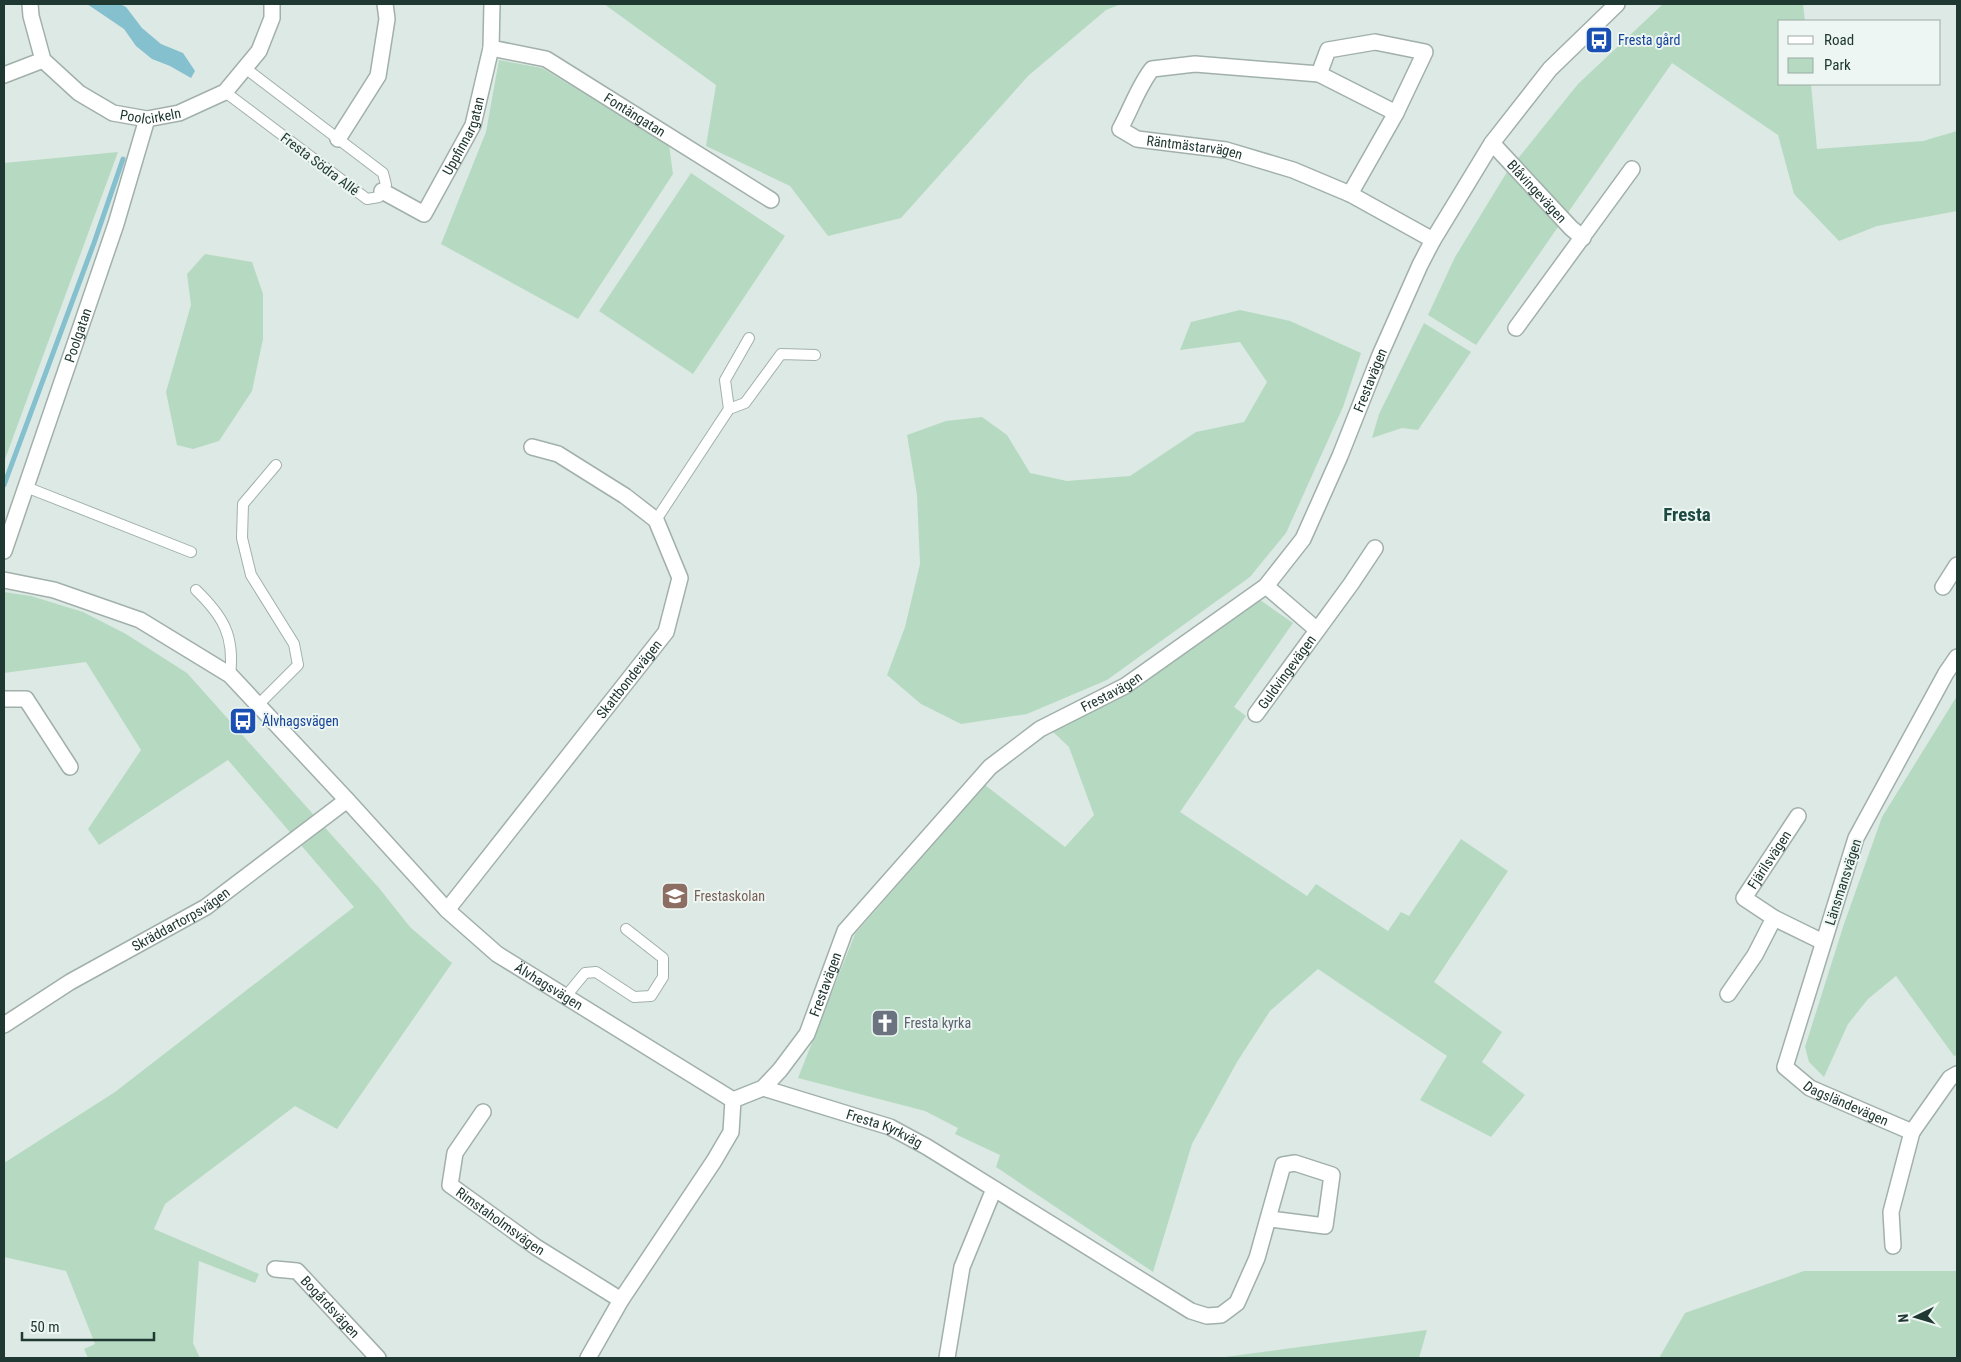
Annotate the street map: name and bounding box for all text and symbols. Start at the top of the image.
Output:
legend [1778,20,1941,85]
bus stop icon: Fresta gård [1584,25,1614,55]
text: Road [1824,31,1854,49]
place label: Fresta gård [1618,32,1680,48]
text: Park [1824,56,1851,74]
street label: Fontängatan [601,90,669,140]
street label: Uppfinnargatan [439,95,487,178]
street label: Poolcirkeln [119,105,182,127]
street label: Fresta Södra Allé [278,129,363,199]
street label: Räntmästarvägen [1146,132,1245,163]
street label: Blåvingevägen [1504,157,1570,226]
street label: Poolgatan [61,306,95,364]
street label: Frestavägen [1350,346,1390,414]
district label: Fresta [1663,503,1711,526]
street label: Guldvingevägen [1254,632,1319,712]
street label: Skattbondevägen [593,637,665,722]
street label: Frestavägen [1078,669,1145,715]
bus stop icon: Älvhagsvägen [228,706,258,736]
place label: Älvhagsvägen [262,713,339,729]
street label: Fjärilsvägen [1744,827,1794,892]
street label: Länsmansvägen [1822,837,1864,927]
school or university icon: Frestaskolan [660,881,690,911]
street label: Skräddartorpsvägen [129,884,233,954]
place label: Frestaskolan [694,888,765,904]
street label: Frestavägen [806,950,844,1019]
street label: Älvhagsvägen [512,959,586,1013]
church icon: Fresta kyrka [870,1008,900,1038]
place label: Fresta kyrka [904,1015,971,1031]
street label: Dagsländevägen [1800,1078,1891,1129]
street label: Fresta Kyrkväg [844,1106,925,1151]
street label: Rimstaholmsvägen [453,1184,548,1258]
street label: Bogårdsvägen [298,1273,363,1341]
north arrow [1891,1292,1941,1342]
scale bar [22,1310,155,1342]
text: N [1895,1313,1911,1323]
text: 50 m [30,1318,60,1336]

